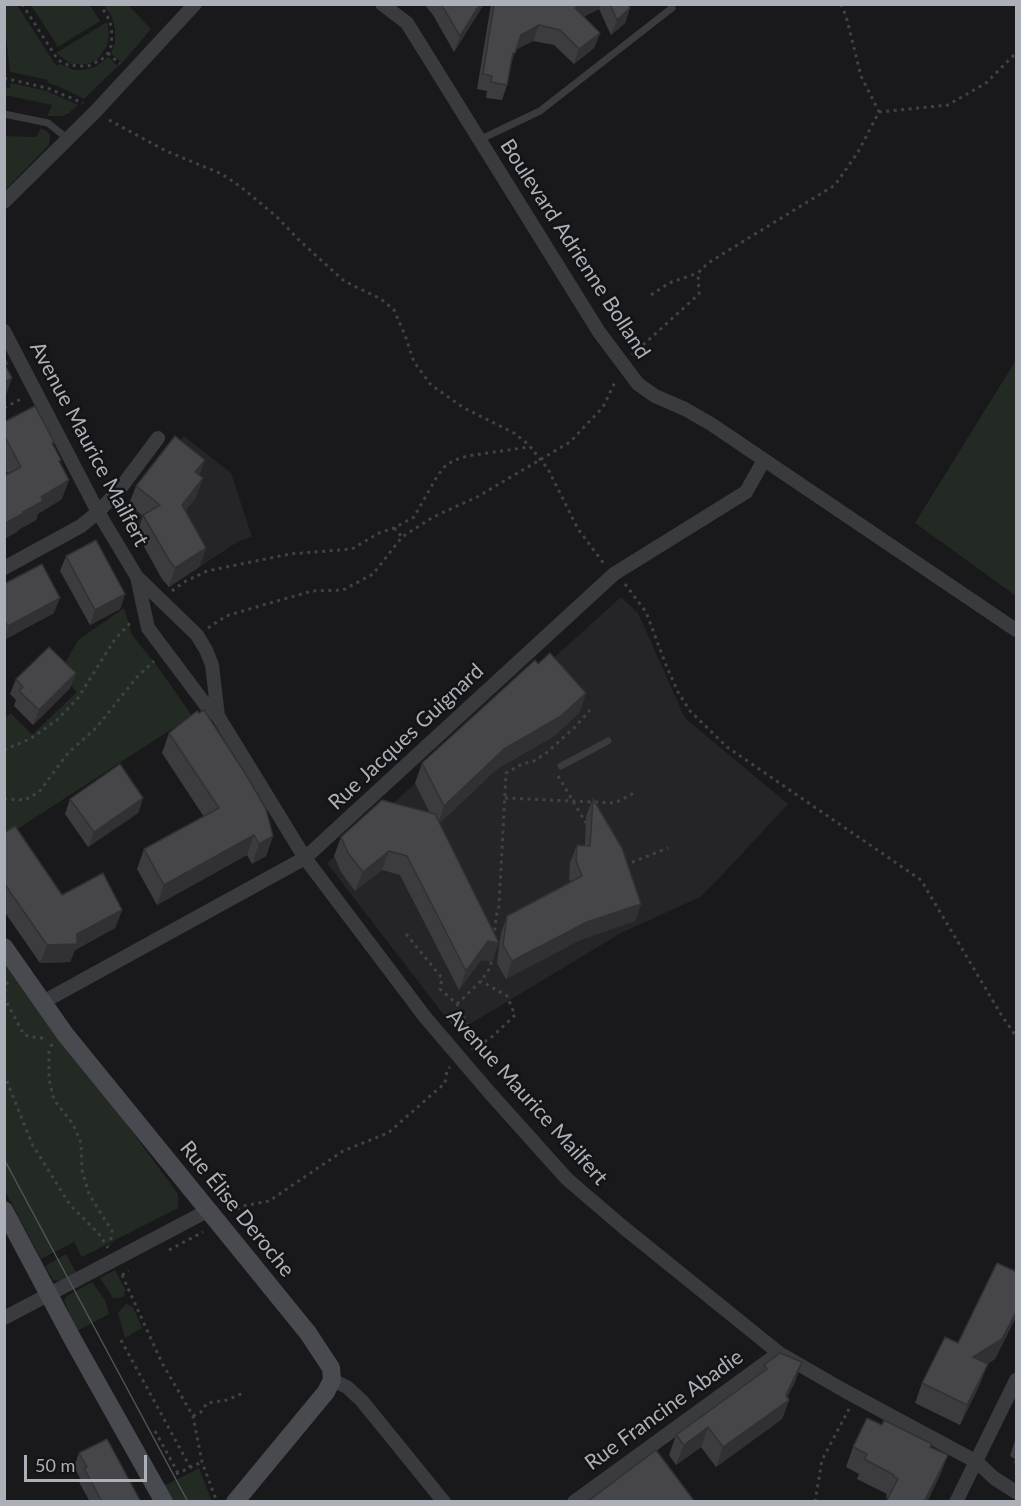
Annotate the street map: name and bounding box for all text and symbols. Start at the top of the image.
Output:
street label: Boulevard Adrienne Bolland [494,134,656,364]
street label: Avenue Maurice Mailfert [24,337,154,551]
street label: Rue Jacques Guignard [323,659,489,815]
street label: Avenue Maurice Mailfert [441,1004,613,1190]
street label: Rue Élise Deroche [175,1136,299,1282]
street label: Rue Francine Abadie [580,1344,748,1476]
scale bar [27,1443,150,1481]
text: 50 m [35,1454,75,1476]

